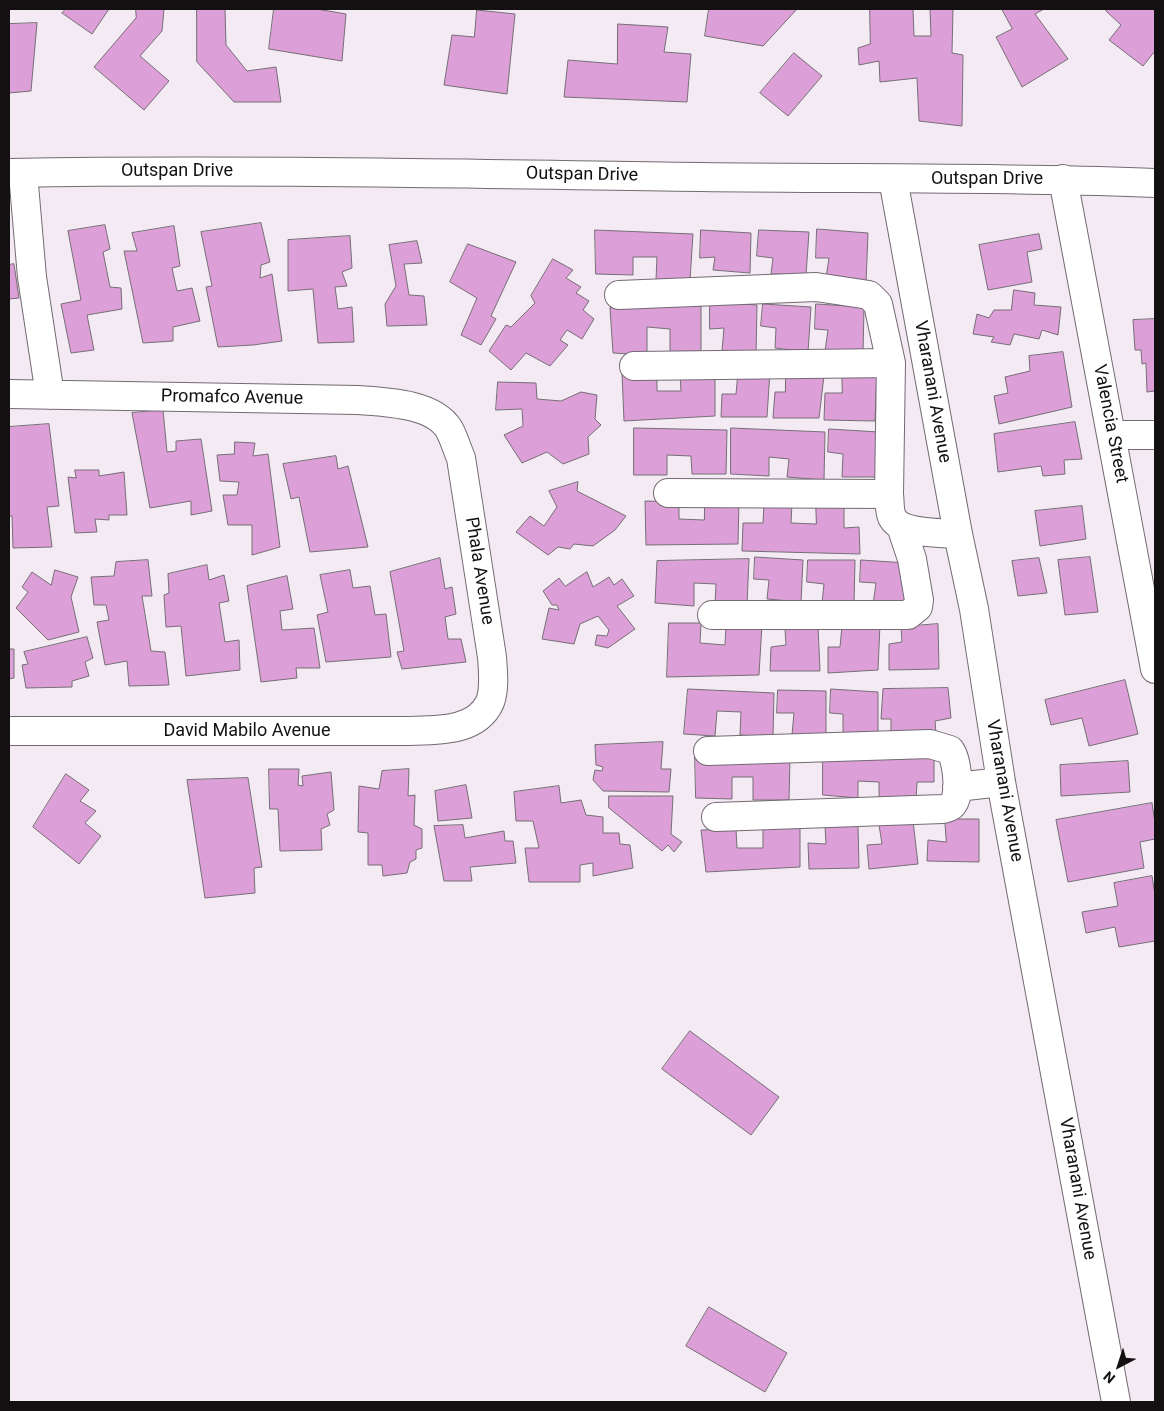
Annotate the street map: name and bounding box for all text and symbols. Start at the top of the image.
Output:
street label: Outspan Drive [121,160,233,182]
street label: Outspan Drive [526,163,638,187]
street label: Outspan Drive [931,168,1043,190]
street label: Vharanani Avenue [909,319,955,465]
street label: Valencia Street [1088,363,1132,485]
street label: Promafco Avenue [161,386,303,410]
street label: Phala Avenue [460,516,498,626]
street label: Vharanani Avenue [981,718,1027,864]
street label: David Mabilo Avenue [163,720,331,742]
street label: Vharanani Avenue [1054,1116,1100,1262]
north arrow [1094,1341,1144,1391]
text: N [1100,1368,1118,1387]

